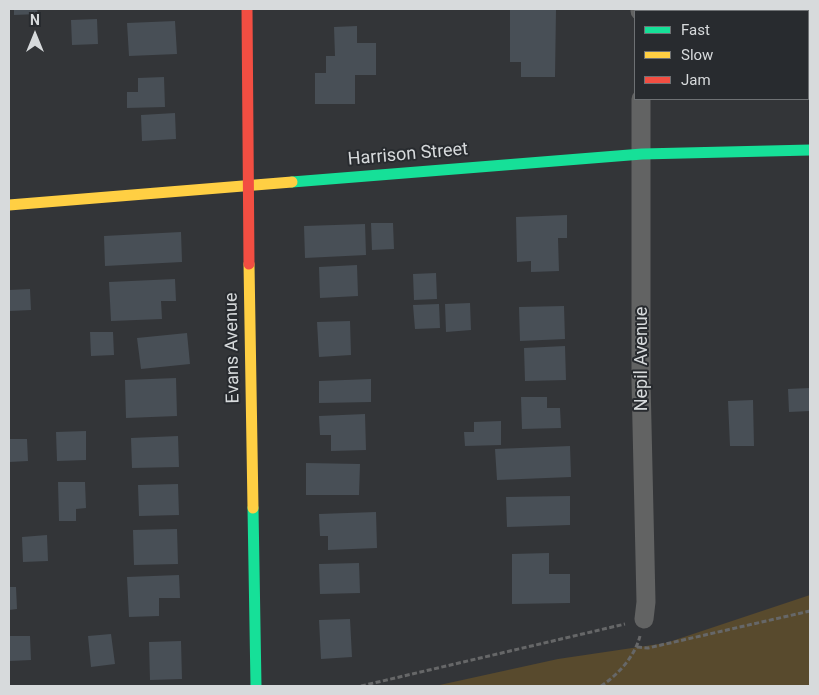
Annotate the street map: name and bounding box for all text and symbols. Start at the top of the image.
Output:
north arrow [10,10,60,60]
legend [634,10,809,100]
text: N [30,12,40,28]
text: Fast [681,21,710,39]
text: Slow [681,46,713,64]
text: Jam [681,71,711,89]
street label: Harrison Street [347,139,469,171]
street label: Evans Avenue [221,292,245,404]
street label: Nepil Avenue [631,307,653,411]

